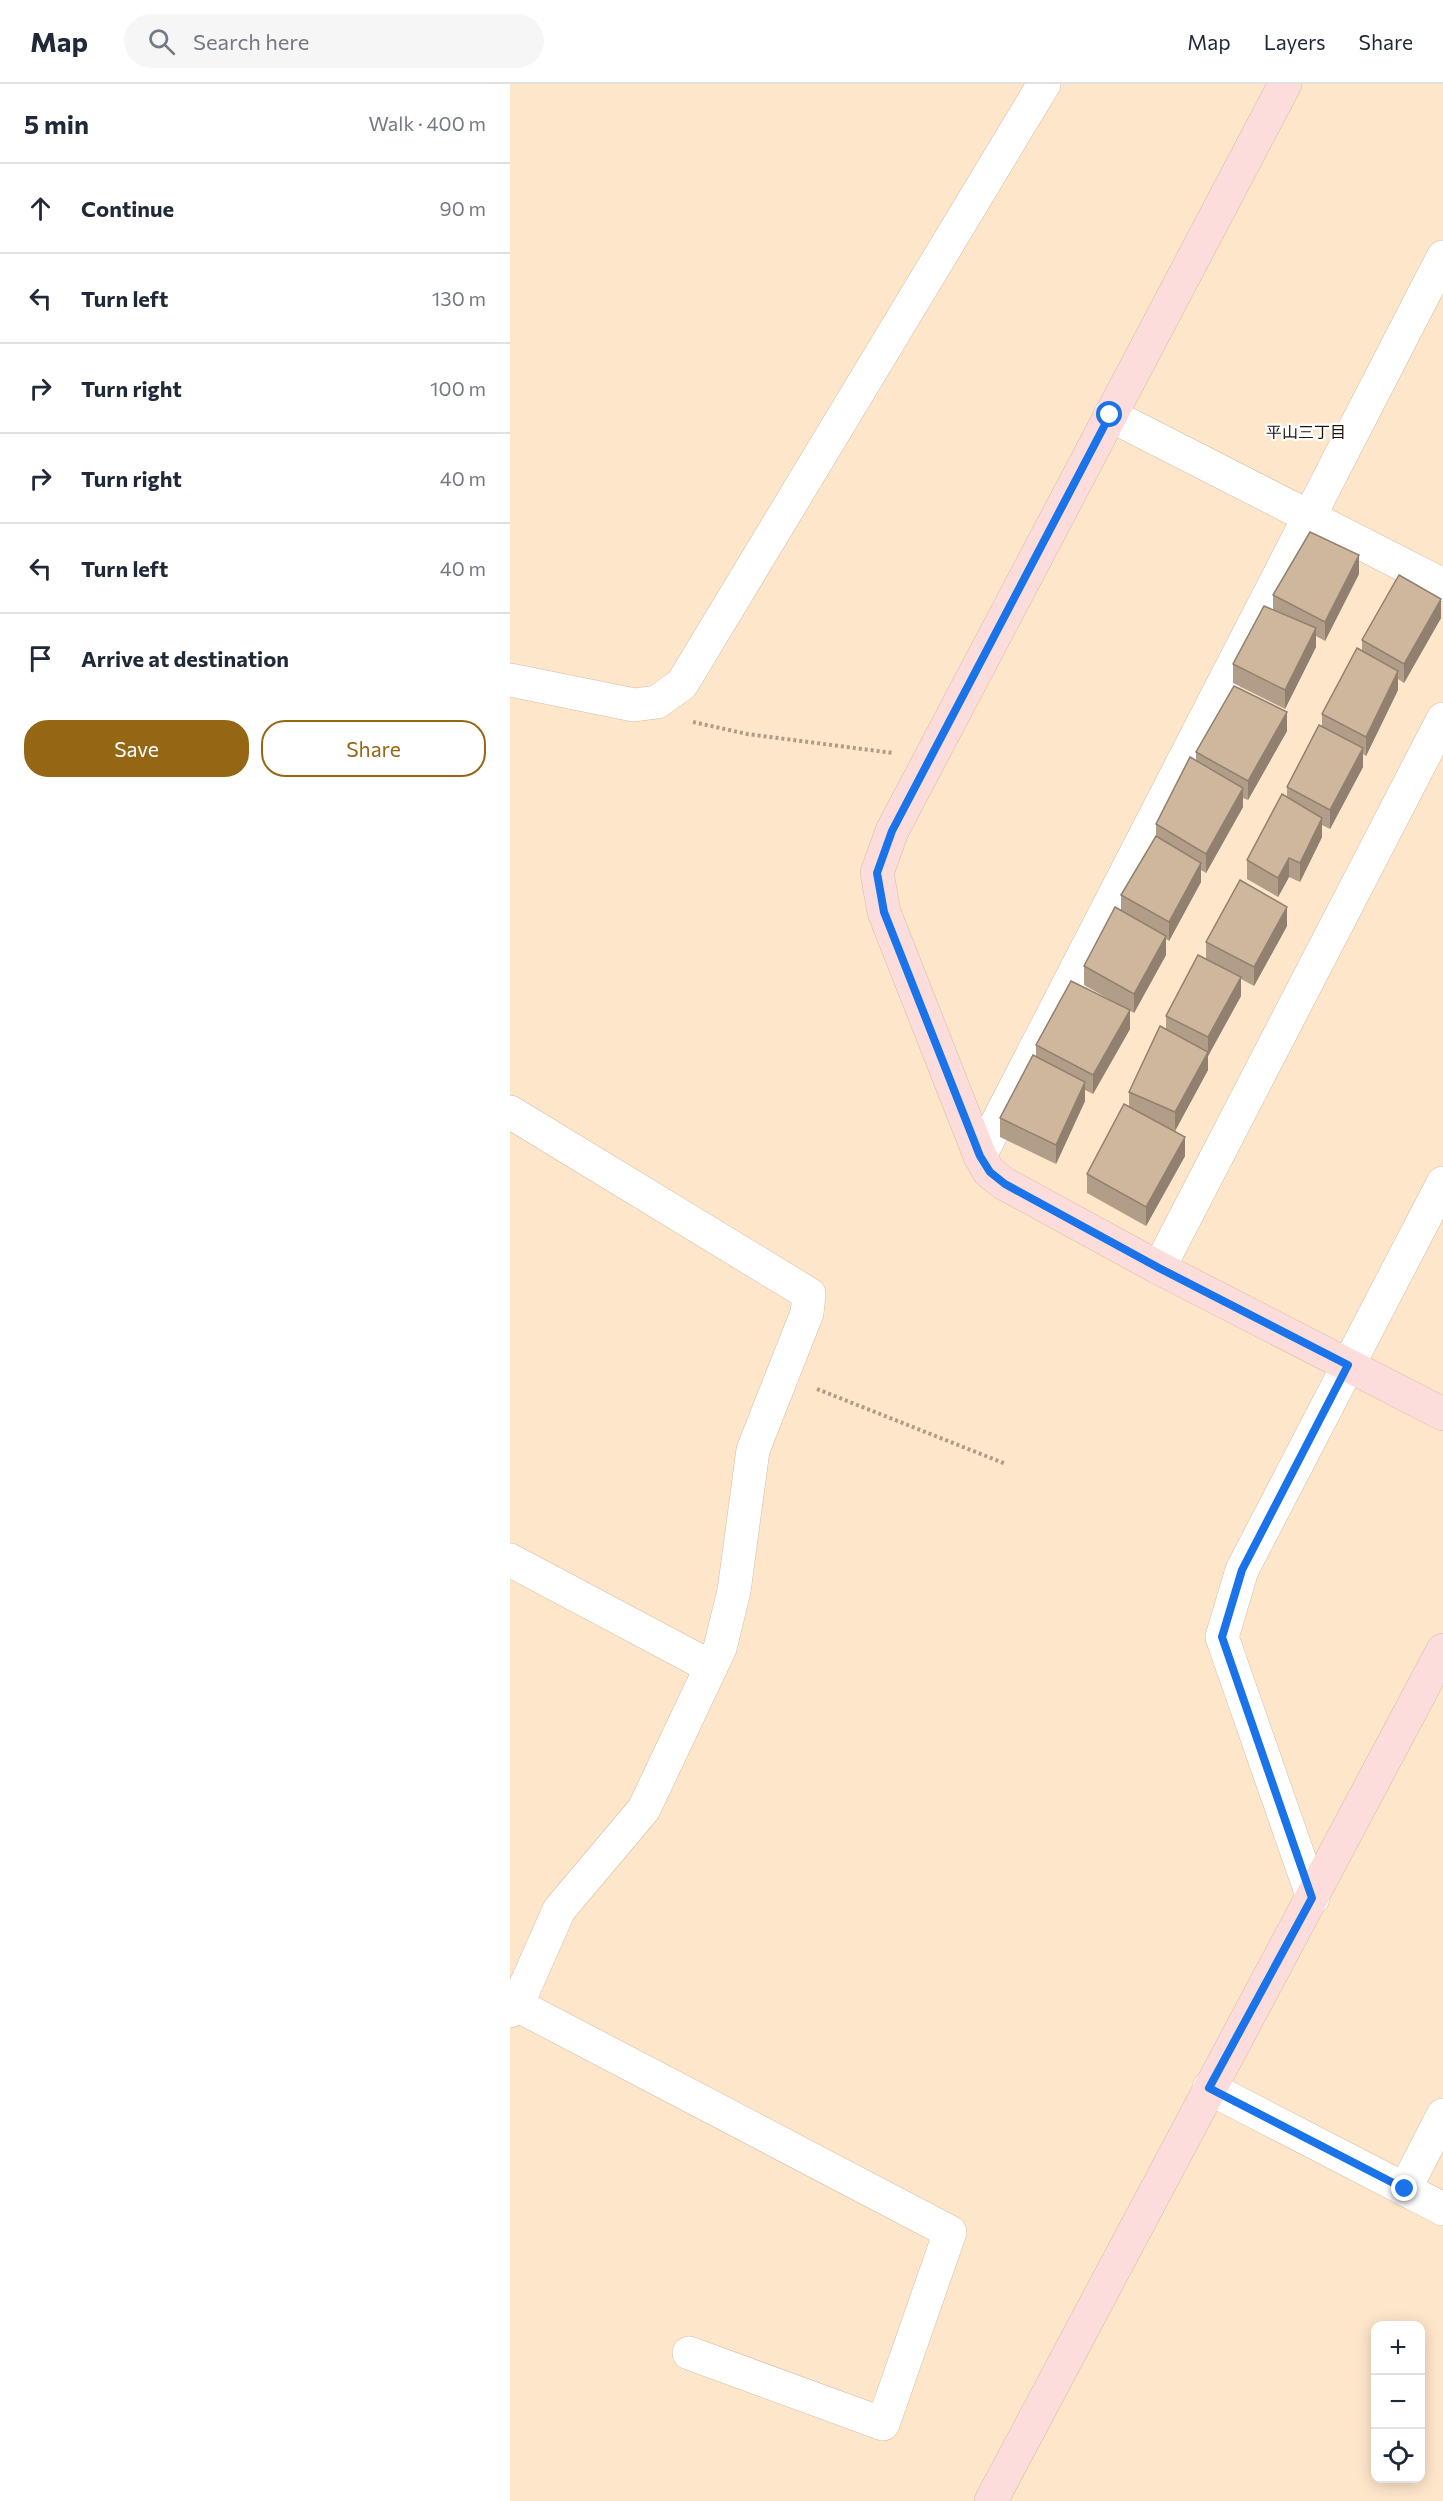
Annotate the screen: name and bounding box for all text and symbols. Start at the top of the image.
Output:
search box [124,14,544,68]
text: Map [30,24,88,58]
icon: search [145,25,178,58]
text: Search here [193,28,309,55]
text: Map [1187,29,1231,54]
text: Layers [1264,29,1326,54]
text: Share [1359,29,1413,54]
text: 5 min [24,108,89,139]
text: Walk · 400 m [369,111,486,135]
icon: ahead [24,192,57,225]
text: Continue [81,195,174,222]
text: 90 m [440,196,486,220]
icon: left [24,282,57,315]
text: Turn left [81,285,168,312]
text: 130 m [432,286,486,310]
icon: right [24,372,57,405]
text: Turn right [81,375,182,402]
text: 100 m [430,376,486,400]
route start [1096,401,1122,427]
district label: 平山三丁目 [1266,422,1346,441]
icon: right [24,462,57,495]
text: Turn right [81,465,182,492]
text: 40 m [440,466,486,490]
icon: left [24,552,57,585]
text: Turn left [81,555,168,582]
text: 40 m [440,556,486,580]
icon: arrive [24,642,57,675]
text: Arrive at destination [81,645,289,672]
button: Save [24,720,249,777]
button: Share [261,720,486,777]
route end [1391,2175,1417,2201]
map controls [1371,2321,1425,2483]
button: + [1371,2321,1425,2375]
button: − [1371,2375,1425,2429]
button: locate [1371,2429,1425,2483]

